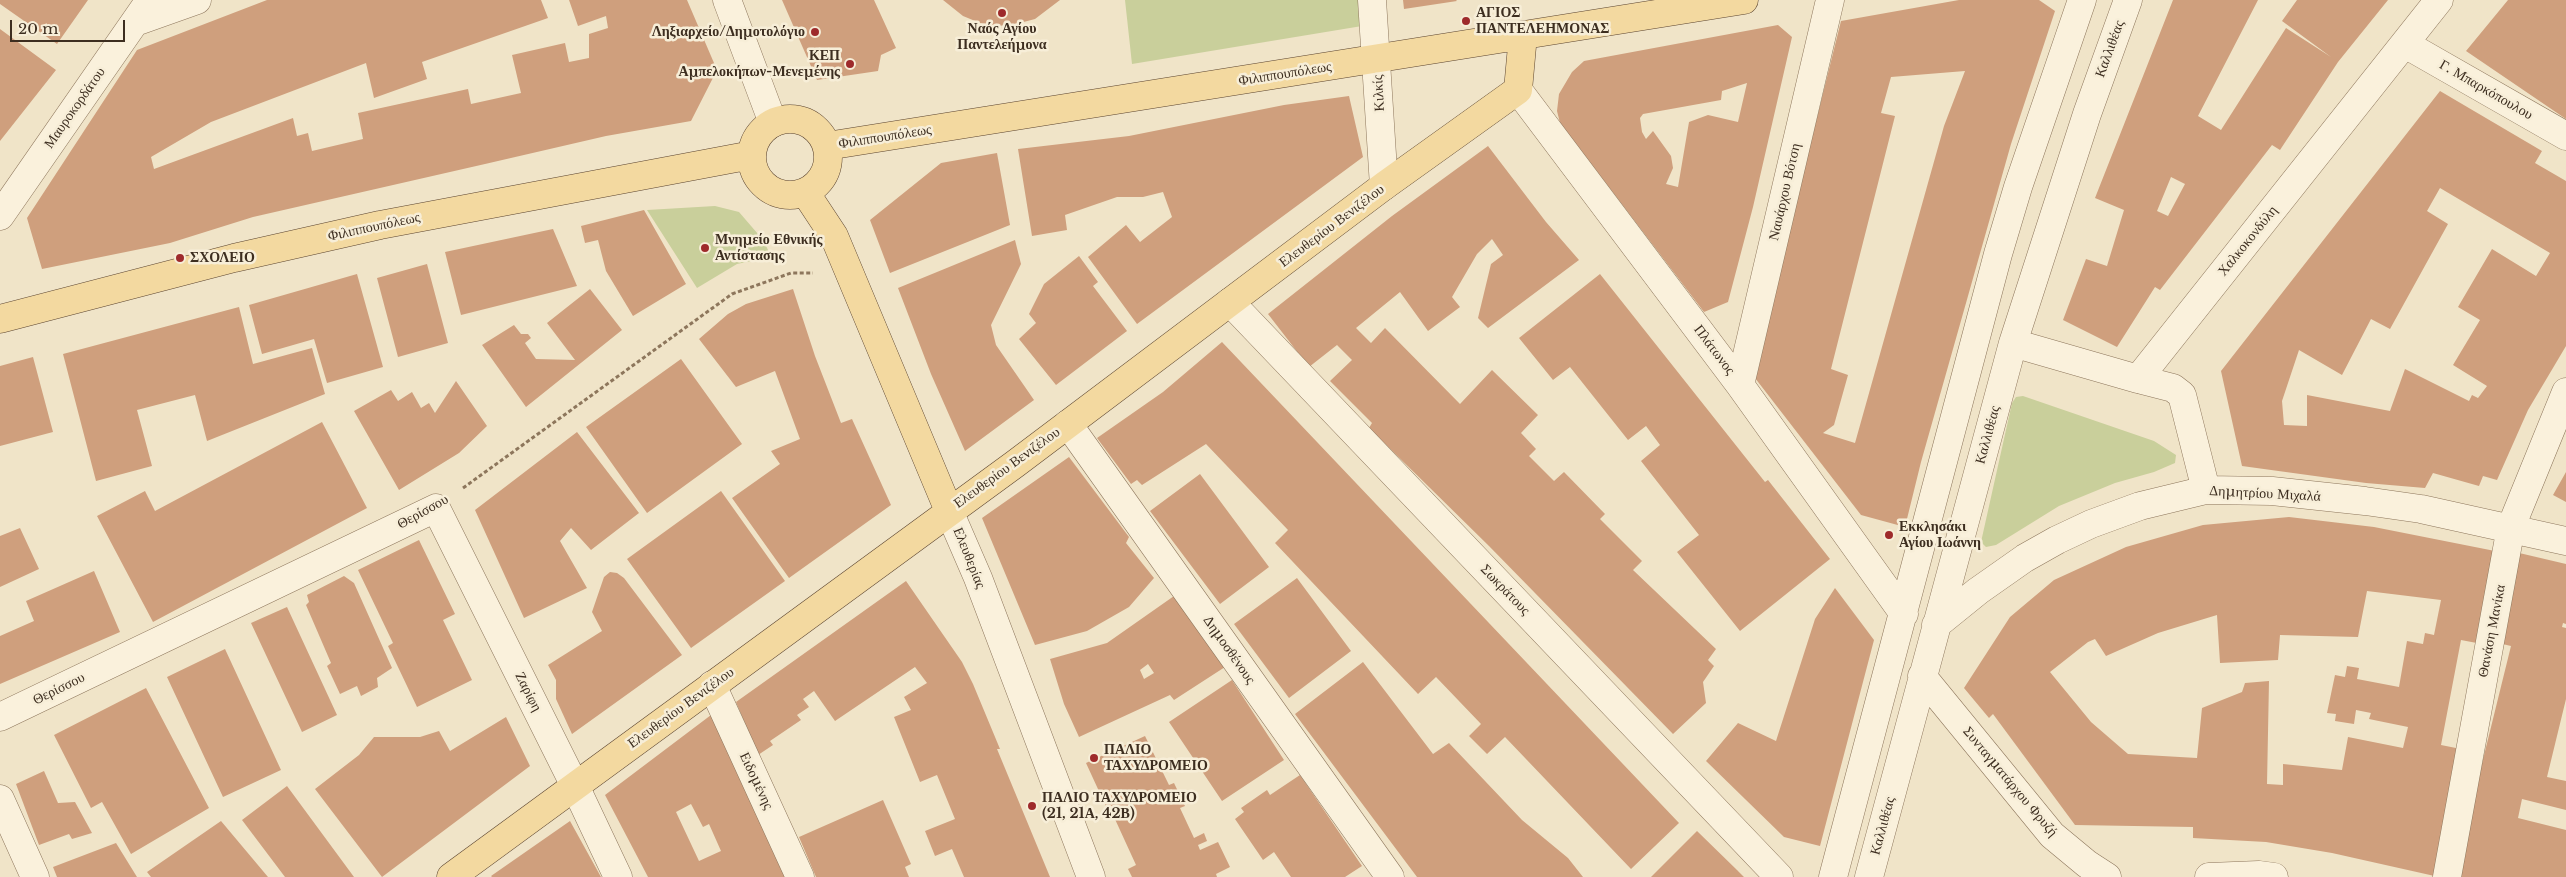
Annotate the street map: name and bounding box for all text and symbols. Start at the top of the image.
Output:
place label: ΑΓΙΟΣ ΠΑΝΤΕΛΕΗΜΟΝΑΣ [1476,5,1610,38]
marker: Ναός Αγίου Παντελεήμονα [996,7,1008,19]
scale bar [12,10,128,42]
marker: ΑΓΙΟΣ ΠΑΝΤΕΛΕΗΜΟΝΑΣ [1460,15,1472,27]
street label: Καλλιθέας [2092,18,2128,80]
text: 20 m [18,19,58,38]
place label: Ναός Αγίου Παντελεήμονα [957,21,1047,54]
place label: Ληξιαρχείο/Δημοτολόγιο [652,24,805,40]
marker: Ληξιαρχείο/Δημοτολόγιο [809,26,821,38]
place label: ΚΕΠ Αμπελοκήπων-Μενεμένης [678,48,840,80]
street label: Γ. Μπαρκόπουλου [2436,56,2536,124]
marker: ΚΕΠ Αμπελοκήπων-Μενεμένης [844,58,856,70]
street label: Φιλιππουπόλεως [1237,58,1333,90]
street label: Μαυροκορδάτου [41,64,109,152]
street label: Κιλκίς [1370,74,1388,112]
street label: Φιλιππουπόλεως [837,121,933,153]
street label: Ναυάρχου Βότση [1766,142,1804,242]
street label: Ελευθερίου Βενιζέλου [1276,181,1388,271]
street label: Χαλκοκονδύλη [2215,203,2281,279]
street label: Φιλιππουπόλεως [326,209,422,245]
place label: Μνημείο Εθνικής Αντίστασης [715,232,822,264]
marker: Μνημείο Εθνικής Αντίστασης [699,242,711,254]
place label: ΣΧΟΛΕΙΟ [190,250,255,266]
marker: ΣΧΟΛΕΙΟ [174,252,186,264]
street label: Πλάτωνος [1690,322,1738,378]
street label: Καλλιθέας [1972,404,2004,466]
street label: Ελευθερίου Βενιζέλου [951,424,1063,512]
street label: Δημητρίου Μιχαλά [2209,483,2321,505]
street label: Θερίσσου [395,491,451,533]
place label: Εκκλησάκι Αγίου Ιωάννη [1899,519,1981,552]
street label: Ελευθερίας [949,525,989,591]
marker: Εκκλησάκι Αγίου Ιωάννη [1883,529,1895,541]
street label: Σωκράτους [1477,561,1533,619]
street label: Θανάση Μανίκα [2475,583,2509,679]
street label: Δημοσθένους [1199,613,1259,687]
street label: Ελευθερίου Βενιζέλου [625,664,737,752]
street label: Θερίσσου [30,669,88,709]
street label: Ζαρίφη [511,669,545,715]
street label: Συνταγματάρχου Φρυζή [1959,724,2061,840]
place label: ΠΑΛΙΟ ΤΑΧΥΔΡΟΜΕΙΟ [1104,742,1208,774]
street label: Ειδομένης [735,750,777,812]
marker: ΠΑΛΙΟ ΤΑΧΥΔΡΟΜΕΙΟ [1088,752,1100,764]
place label: ΠΑΛΙΟ ΤΑΧΥΔΡΟΜΕΙΟ (21, 21Α, 42Β) [1042,790,1197,822]
street label: Καλλιθέας [1867,795,1899,857]
marker: ΠΑΛΙΟ ΤΑΧΥΔΡΟΜΕΙΟ (21, 21Α, 42Β) [1026,800,1038,812]

